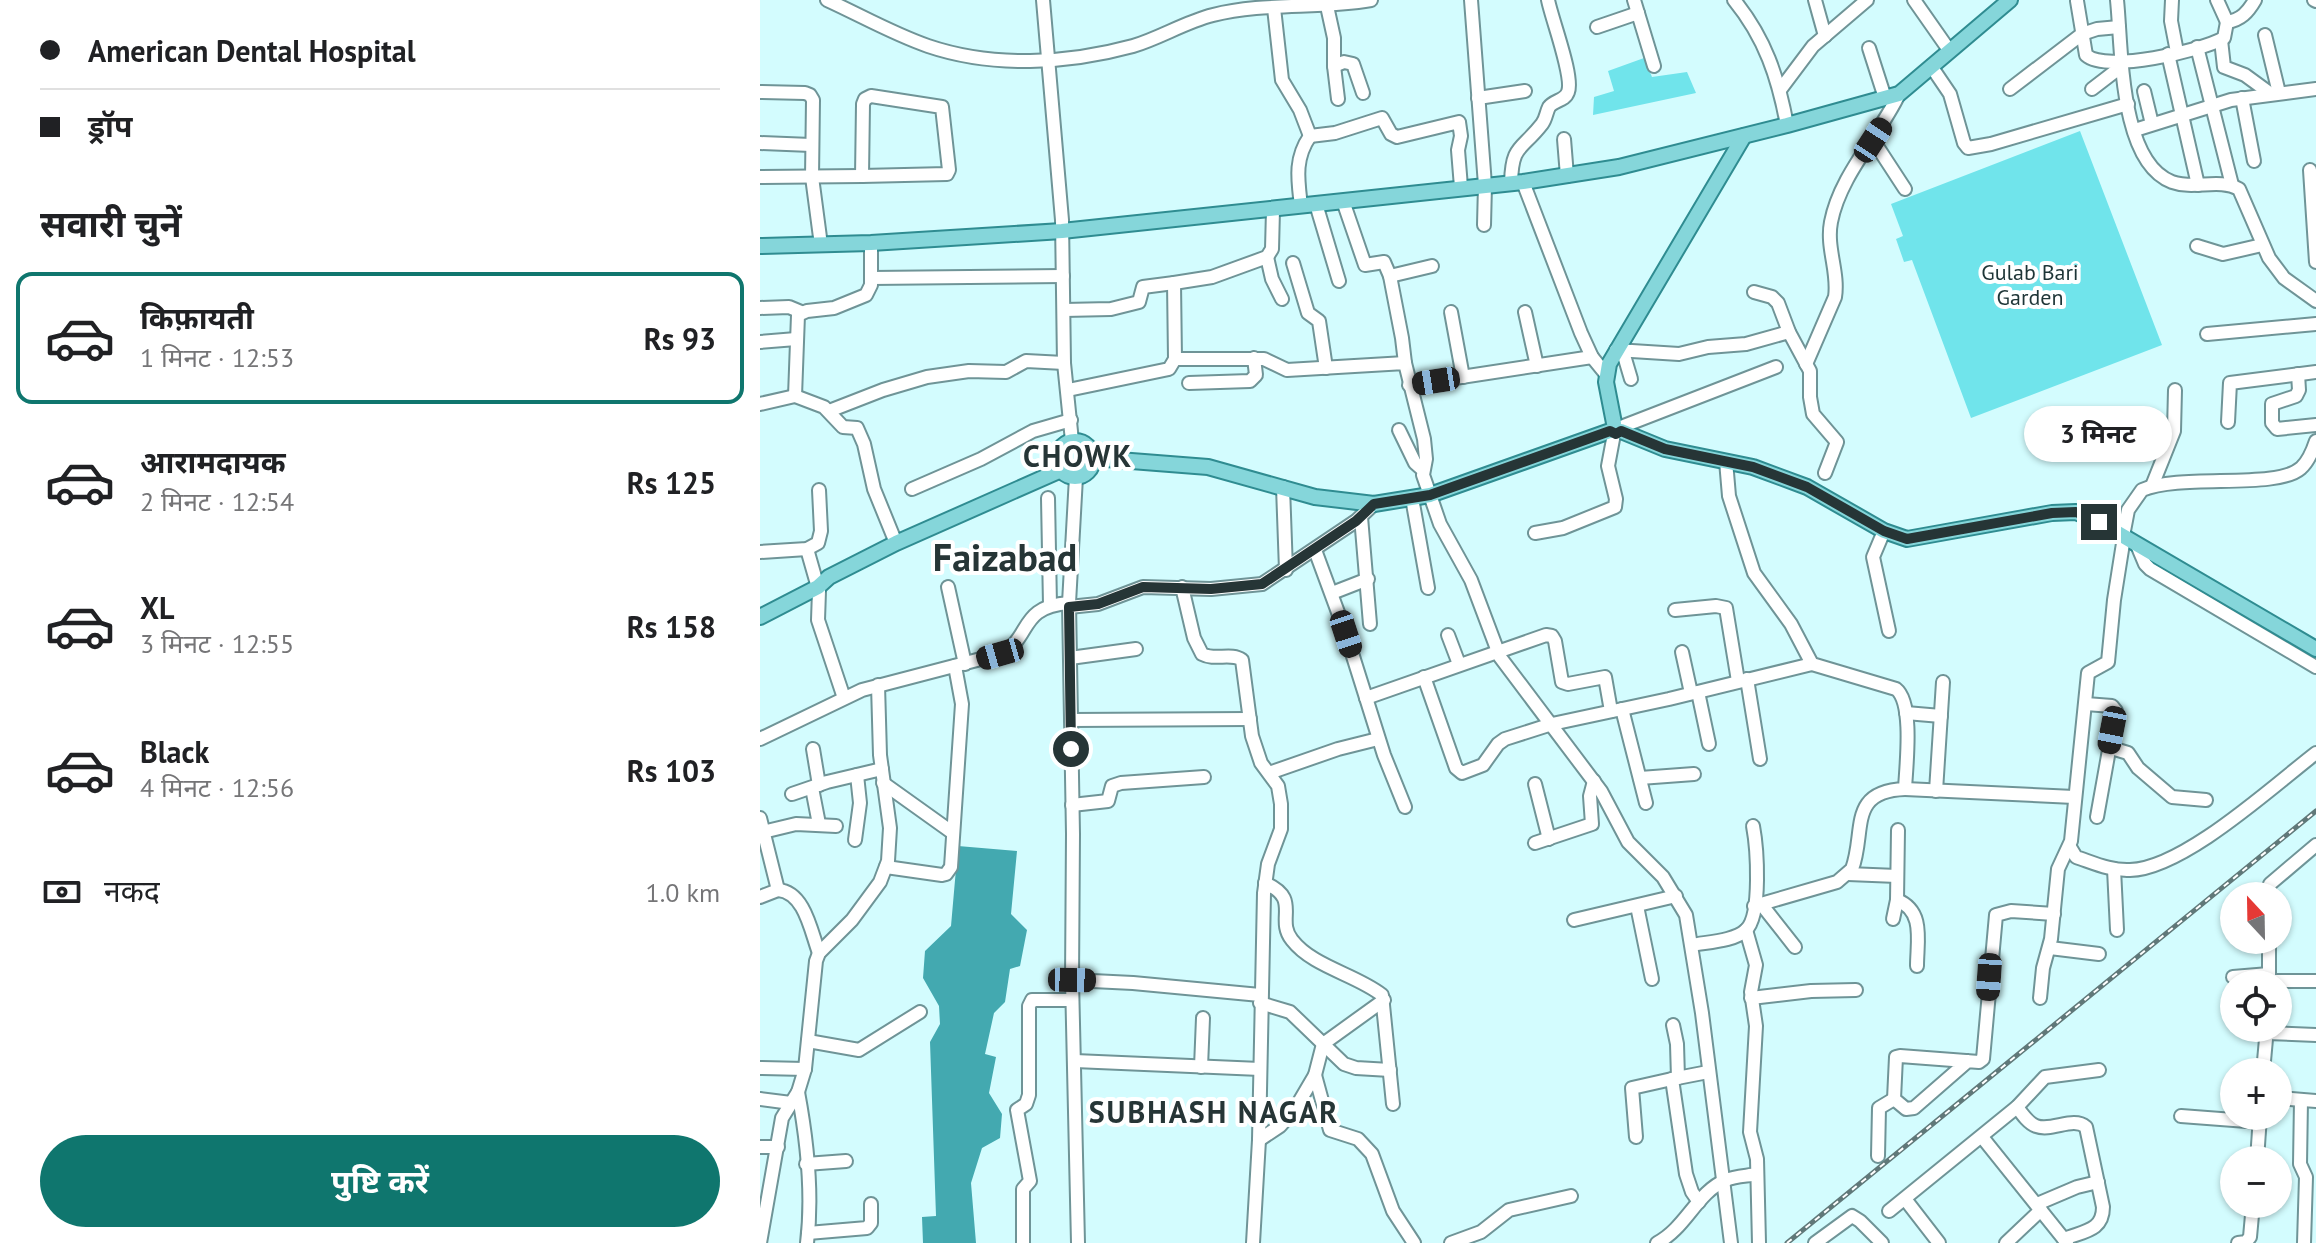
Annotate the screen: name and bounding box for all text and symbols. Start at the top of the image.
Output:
text: American Dental Hospital [88,31,415,70]
text: ड्रॉप [88,106,132,145]
car [1850,113,1896,167]
text: सवारी चुनें [40,200,182,247]
park label: Gulab Bari Garden [1981,258,2079,311]
text: किफ़ायती [140,298,254,337]
icon: car [44,302,116,374]
text: Rs 93 [644,319,716,358]
text: 1 मिनट · 12:53 [140,341,294,374]
car [1410,365,1462,397]
callout: 3 मिनट [2025,406,2173,462]
text: 3 मिनट [2060,417,2136,450]
district label: CHOWK [1023,436,1133,475]
text: आरामदायक [140,442,286,481]
icon: car [44,446,116,518]
text: Rs 125 [627,463,716,502]
text: 2 मिनट · 12:54 [140,485,294,518]
route end [2081,504,2117,540]
district label: Faizabad [933,532,1077,581]
text: XL [140,588,174,627]
icon: car [44,590,116,662]
text: Rs 158 [627,607,716,646]
car [1327,607,1365,661]
text: 3 मिनट · 12:55 [140,627,294,660]
car [974,636,1026,672]
car [2096,704,2128,756]
route start [1053,731,1089,767]
text: Black [140,732,209,771]
icon: car [44,734,116,806]
text: Rs 103 [627,751,716,790]
text: 4 मिनट · 12:56 [140,771,294,804]
icon: cash [40,870,84,914]
text: नकद [104,871,160,910]
text: 1.0 km [646,876,720,909]
north arrow [2220,882,2292,954]
map controls [2220,882,2292,1218]
car [1975,952,2003,1002]
car [1048,968,1096,992]
button: locate [2220,970,2292,1042]
button: + [2220,1058,2292,1130]
district label: SUBHASH NAGAR [1089,1092,1339,1131]
button: पुष्टि करें [40,1135,720,1227]
button: − [2220,1146,2292,1218]

